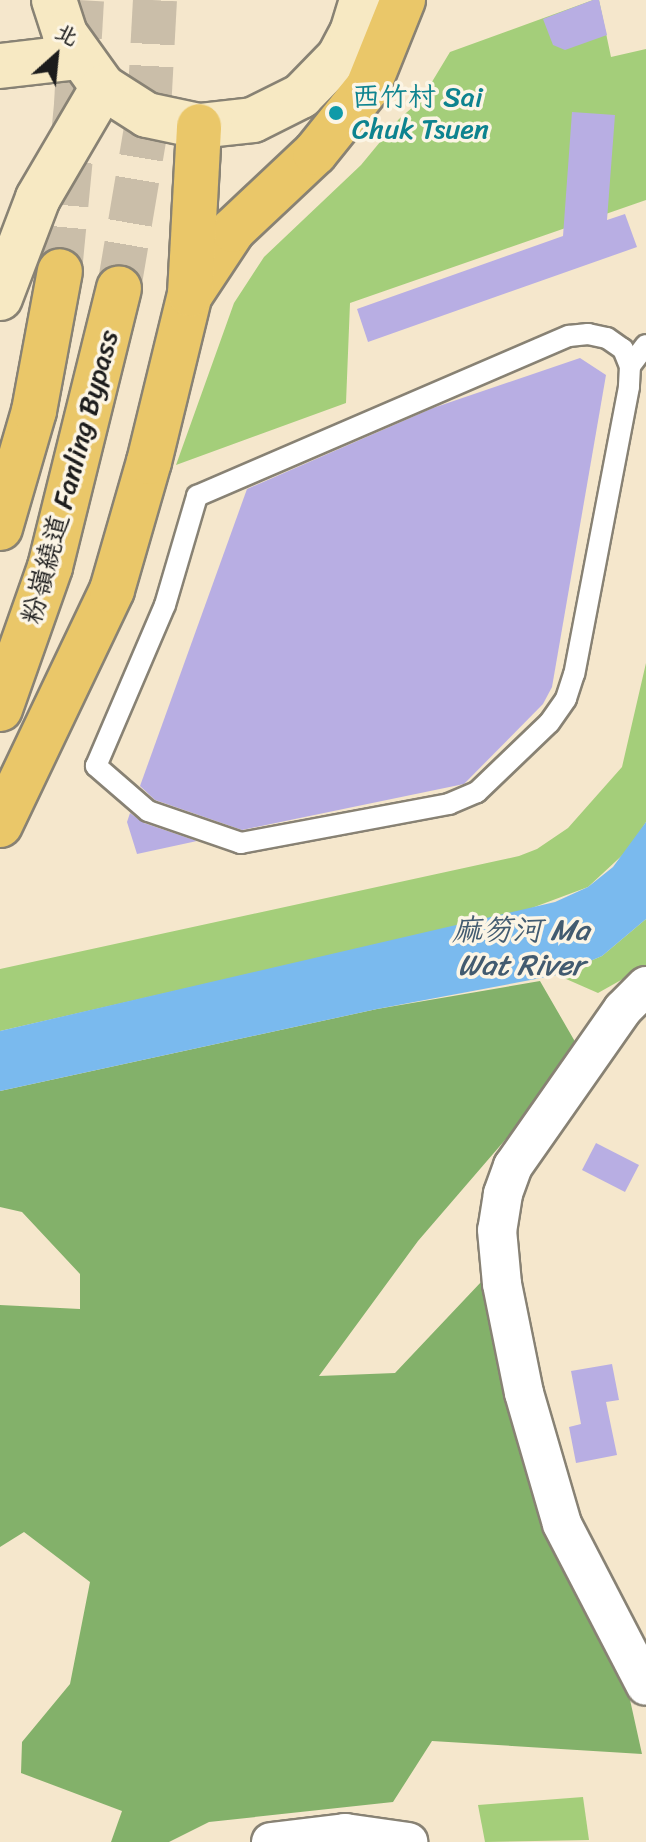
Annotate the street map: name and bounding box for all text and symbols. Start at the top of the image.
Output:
text: 北 [48,12,86,57]
north arrow [16,16,96,96]
place label: 西竹村 Sai Chuk Tsuen [352,80,492,146]
marker: 西竹村 Sai Chuk Tsuen [327,104,345,122]
street label: 粉嶺繞道 Fanling Bypass [15,327,125,627]
water label: 麻笏河 Ma Wat River [452,912,590,982]

